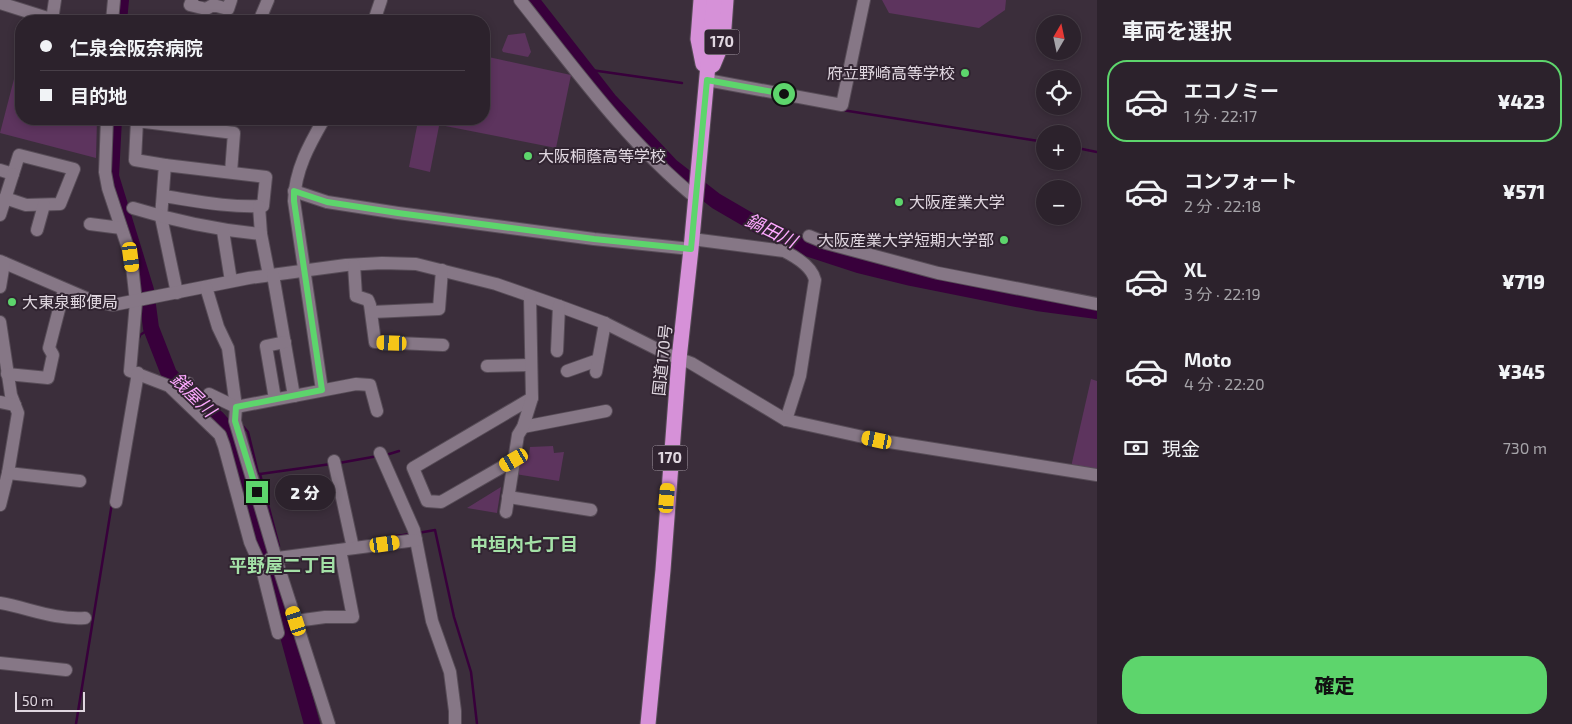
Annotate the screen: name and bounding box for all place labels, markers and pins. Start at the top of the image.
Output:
place label: 府立野崎高等学校 [827,63,955,82]
marker: 府立野崎高等学校 [959,67,971,79]
place label: 大阪桐蔭高等学校 [538,146,666,165]
marker: 大阪桐蔭高等学校 [522,150,534,162]
place label: 大阪産業大学 [909,192,1005,211]
marker: 大阪産業大学 [893,196,905,208]
place label: 大阪産業大学短期大学部 [818,230,994,249]
marker: 大阪産業大学短期大学部 [998,234,1010,246]
place label: 大東泉郵便局 [22,292,118,311]
marker: 大東泉郵便局 [6,296,18,308]

